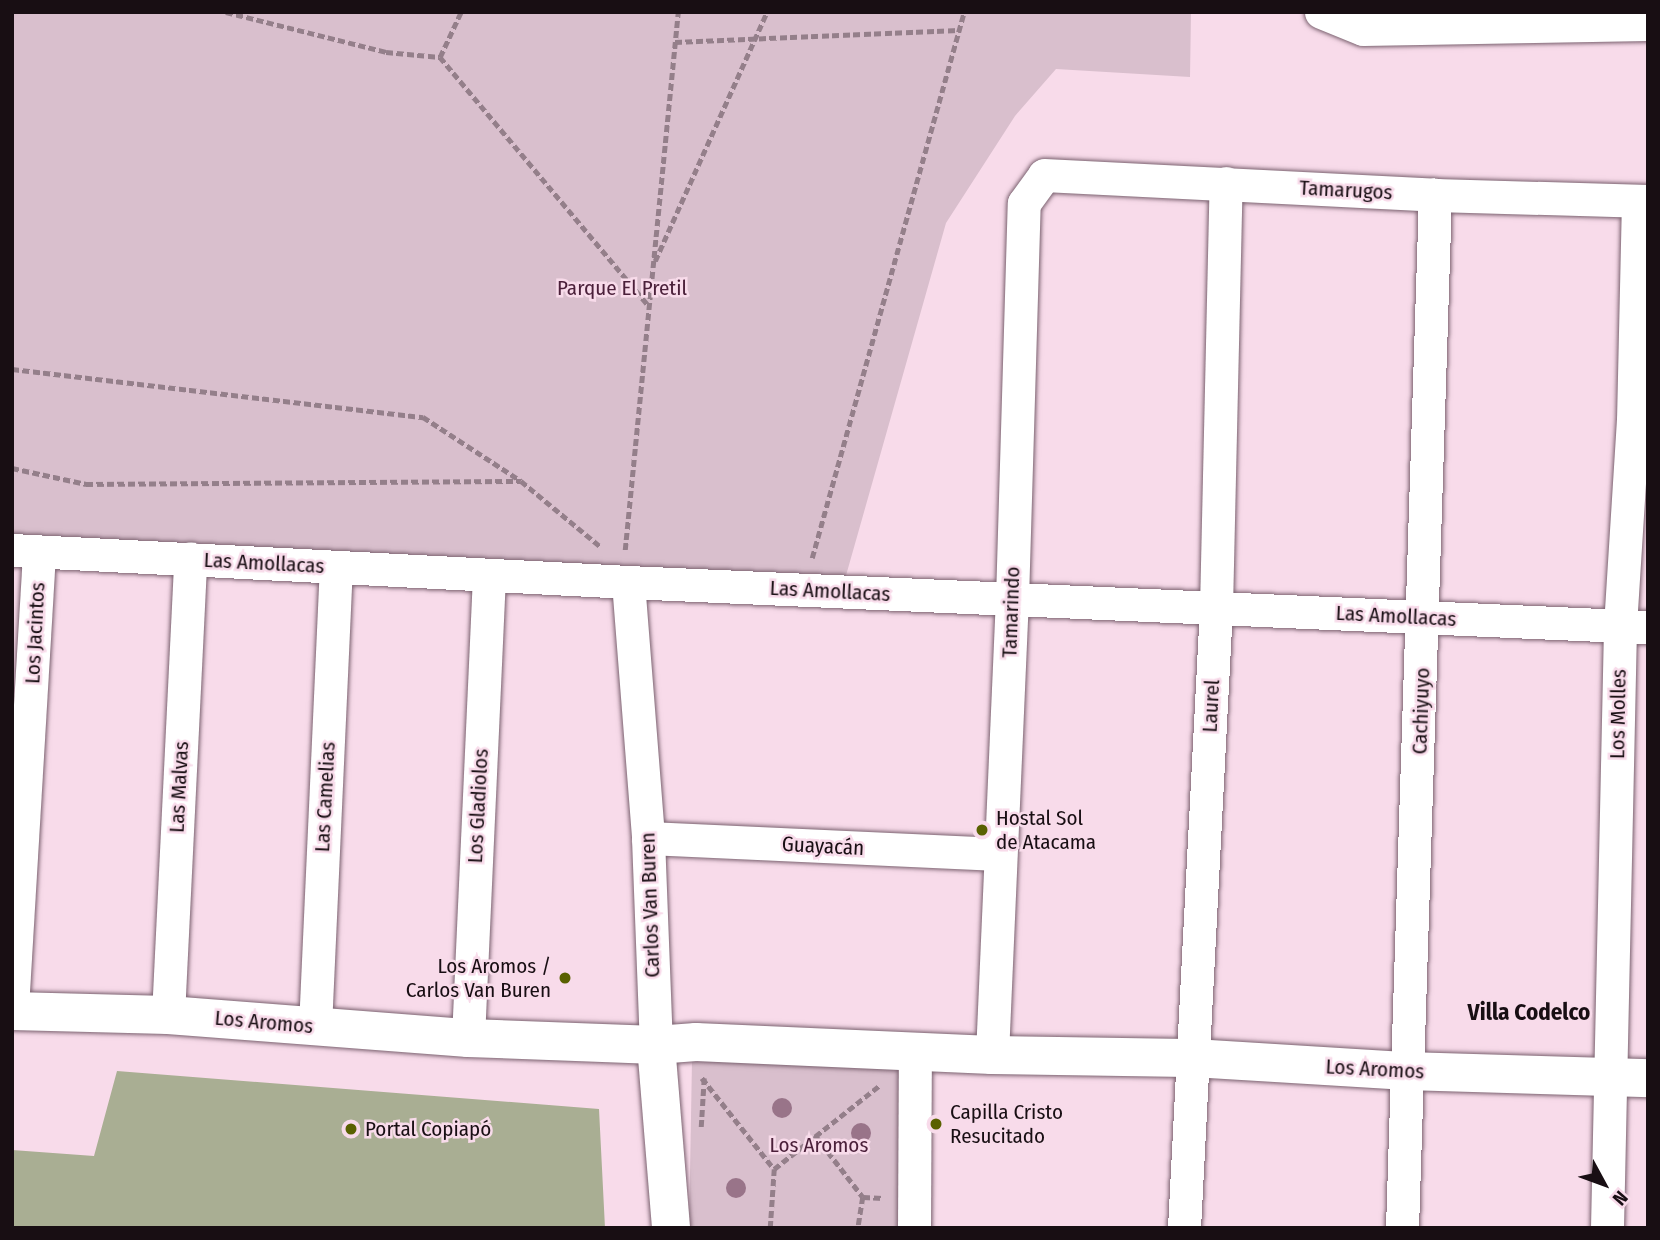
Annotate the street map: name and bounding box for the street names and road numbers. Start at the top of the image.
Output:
street label: Tamarugos [1299,175,1393,205]
street label: Las Amollacas [203,547,325,579]
street label: Tamarindo [997,566,1025,658]
street label: Las Amollacas [769,575,891,607]
street label: Los Jacintos [20,582,50,684]
street label: Las Amollacas [1335,600,1457,632]
street label: Cachiyuyo [1407,667,1435,755]
street label: Los Molles [1605,669,1631,759]
street label: Laurel [1197,679,1225,733]
street label: Las Malvas [164,741,194,833]
street label: Las Camelias [310,741,340,853]
street label: Los Gladiolos [462,748,494,864]
street label: Guayacán [781,831,865,861]
street label: Carlos Van Buren [635,832,665,978]
street label: Los Aromos [214,1005,314,1039]
street label: Los Aromos [1325,1054,1425,1084]

